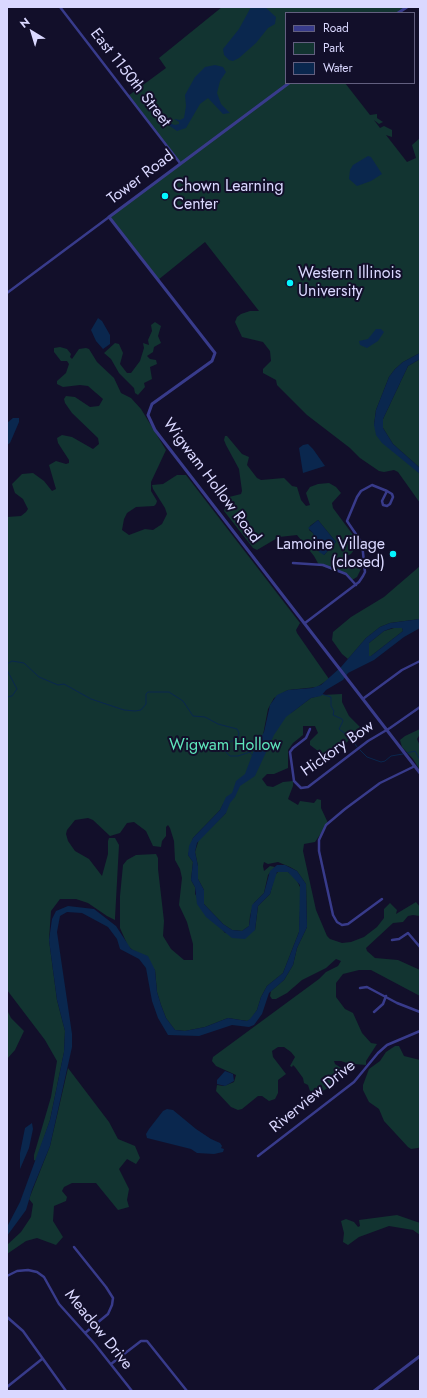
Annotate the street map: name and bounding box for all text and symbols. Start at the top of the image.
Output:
north arrow [12,12,52,52]
legend [285,12,415,84]
text: N [16,14,33,32]
text: Road [323,19,349,37]
street label: East 1150th Street [86,25,174,131]
text: Park [323,39,344,57]
text: Water [323,59,353,77]
street label: Tower Road [104,147,178,209]
place label: Chown Learning Center [173,177,284,215]
marker: Chown Learning Center [160,191,170,201]
place label: Western Illinois University [298,264,401,302]
marker: Western Illinois University [285,278,295,288]
street label: Wigwam Hollow Road [158,415,264,547]
place label: Lamoine Village (closed) [276,535,385,573]
marker: Lamoine Village (closed) [388,549,398,559]
street label: Hickory Bow [298,717,378,781]
park label: Wigwam Hollow [169,736,281,756]
street label: Riverview Drive [266,1057,360,1137]
street label: Meadow Drive [60,1286,136,1374]

